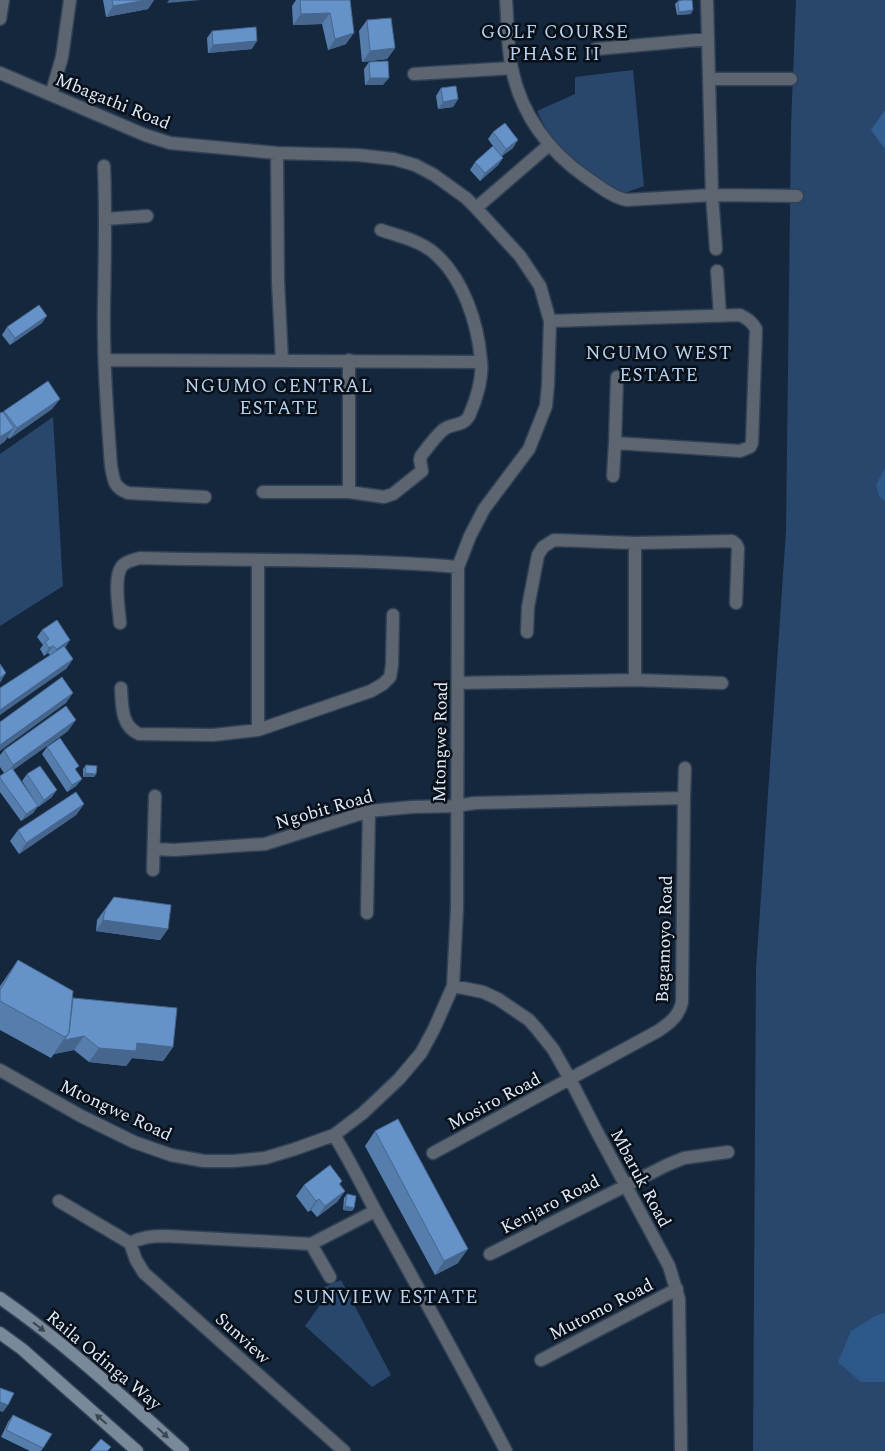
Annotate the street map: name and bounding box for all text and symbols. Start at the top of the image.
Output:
district label: GOLF COURSE PHASE II [481,18,629,69]
street label: Mbagathi Road [51,66,174,137]
district label: NGUMO WEST ESTATE [585,339,733,390]
district label: NGUMO CENTRAL ESTATE [184,372,374,423]
street label: Mtongwe Road [426,681,455,803]
street label: Ngobit Road [272,783,376,836]
street label: Bagamoyo Road [649,875,680,1003]
street label: Mosiro Road [443,1065,546,1137]
street label: Mtongwe Road [55,1073,176,1148]
street label: Mbaruk Road [603,1124,678,1233]
street label: Kenjaro Road [496,1168,605,1241]
street label: Mutomo Road [544,1272,658,1347]
district label: SUNVIEW ESTATE [293,1283,479,1312]
street label: Raila Odinga Way [40,1304,168,1418]
street label: Sunview [209,1306,277,1371]
one-way arrow [32,1322,45,1333]
one-way arrow [95,1413,107,1425]
one-way arrow [156,1427,168,1439]

